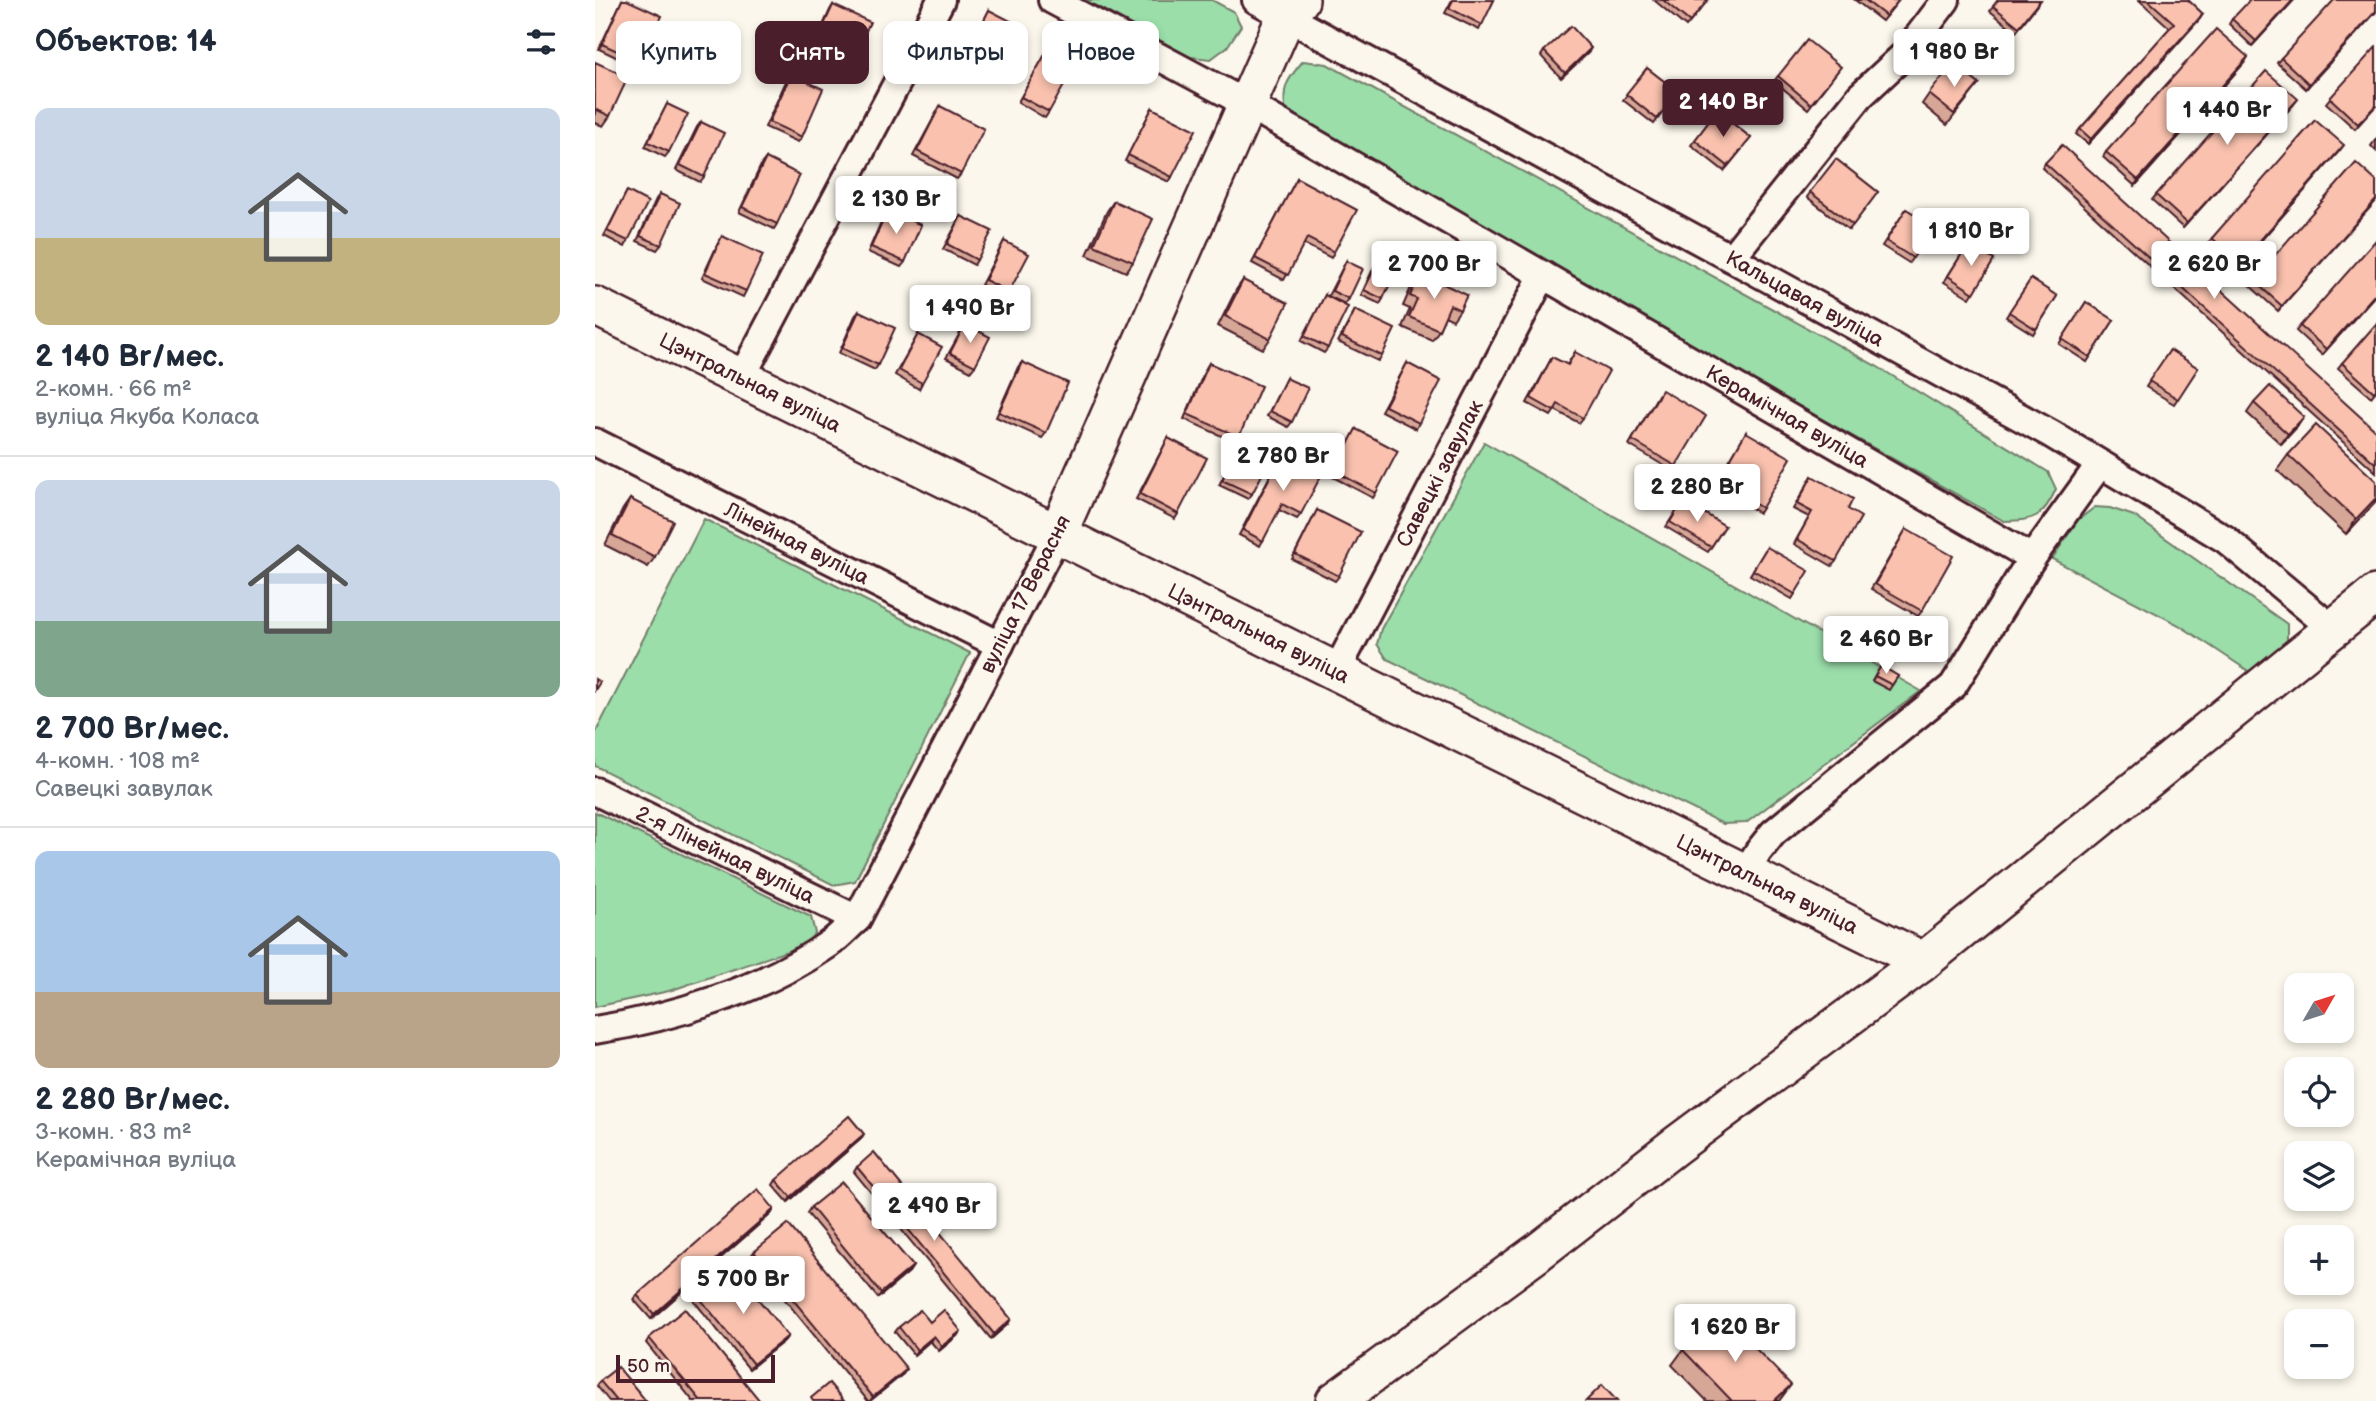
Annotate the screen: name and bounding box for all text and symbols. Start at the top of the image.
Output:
chip: Купить [616,21,741,84]
chip: Снять [755,21,869,84]
chip: Фильтры [883,21,1028,84]
chip: Новое [1042,21,1159,84]
icon: filters [522,23,560,61]
text: Объектов: 14 [35,24,217,60]
pin: 1 980 Br [1882,29,2026,89]
text: 1 980 Br [1909,38,1999,66]
pin: 2 140 Br [1651,80,1795,139]
text: 2 140 Br [1678,88,1768,116]
pin: 1 440 Br [2155,88,2299,147]
text: 1 440 Br [2183,96,2271,124]
icon: home [235,154,361,280]
pin: 2 130 Br [824,176,968,236]
text: 2 130 Br [851,185,941,213]
pin: 1 810 Br [1899,208,2043,268]
text: 1 810 Br [1928,217,2014,245]
pin: 2 700 Br [1362,242,1506,301]
pin: 2 620 Br [2142,242,2286,301]
street label: Кальцавая вуліца [1721,246,1889,353]
text: 2 700 Br [1388,250,1480,278]
text: 2 620 Br [2167,250,2261,278]
pin: 1 490 Br [898,286,1042,345]
text: 1 490 Br [926,294,1014,322]
street label: Цэнтральная вуліца [655,328,845,439]
text: 2 140 Br/мес. [35,339,224,375]
street label: Керамічная вуліца [1701,360,1873,474]
text: 2-комн. · 66 m² [35,375,192,403]
street label: Савецкі завулак [1391,396,1489,551]
text: вуліца Якуба Коласа [35,403,259,431]
pin: 2 780 Br [1211,434,1355,493]
text: 2 780 Br [1237,442,1329,470]
pin: 2 280 Br [1625,464,1769,524]
text: 2 280 Br [1650,473,1744,501]
street label: Лінейная вуліца [720,497,874,591]
street label: вуліца 17 Верасня [975,511,1076,678]
icon: home [235,526,361,652]
street label: Цэнтральная вуліца [1163,578,1354,689]
pin: 2 460 Br [1814,616,1958,676]
text: 2 460 Br [1839,625,1933,653]
text: 2 700 Br/мес. [35,711,229,747]
text: 4-комн. · 108 m² [35,747,200,775]
text: Савецкі завулак [35,775,213,803]
street label: 2-я Лінейная вуліца [632,801,819,910]
street label: Цэнтральная вуліца [1672,829,1862,940]
icon: home [235,897,361,1023]
north arrow [2284,973,2354,1043]
map controls [2284,973,2354,1379]
button: locate [2284,1057,2354,1127]
text: 2 280 Br/мес. [35,1082,230,1118]
text: 3-комн. · 83 m² [35,1118,192,1146]
button: layers [2284,1141,2354,1211]
text: Керамічная вуліца [35,1146,236,1174]
pin: 2 490 Br [862,1184,1006,1243]
text: 2 490 Br [888,1192,980,1220]
button: + [2284,1225,2354,1295]
pin: 5 700 Br [671,1256,815,1316]
text: 5 700 Br [697,1265,789,1293]
pin: 1 620 Br [1663,1304,1807,1364]
button: − [2284,1309,2354,1379]
text: 1 620 Br [1690,1313,1780,1341]
scale bar [616,1352,775,1384]
text: 50 m [627,1355,670,1378]

